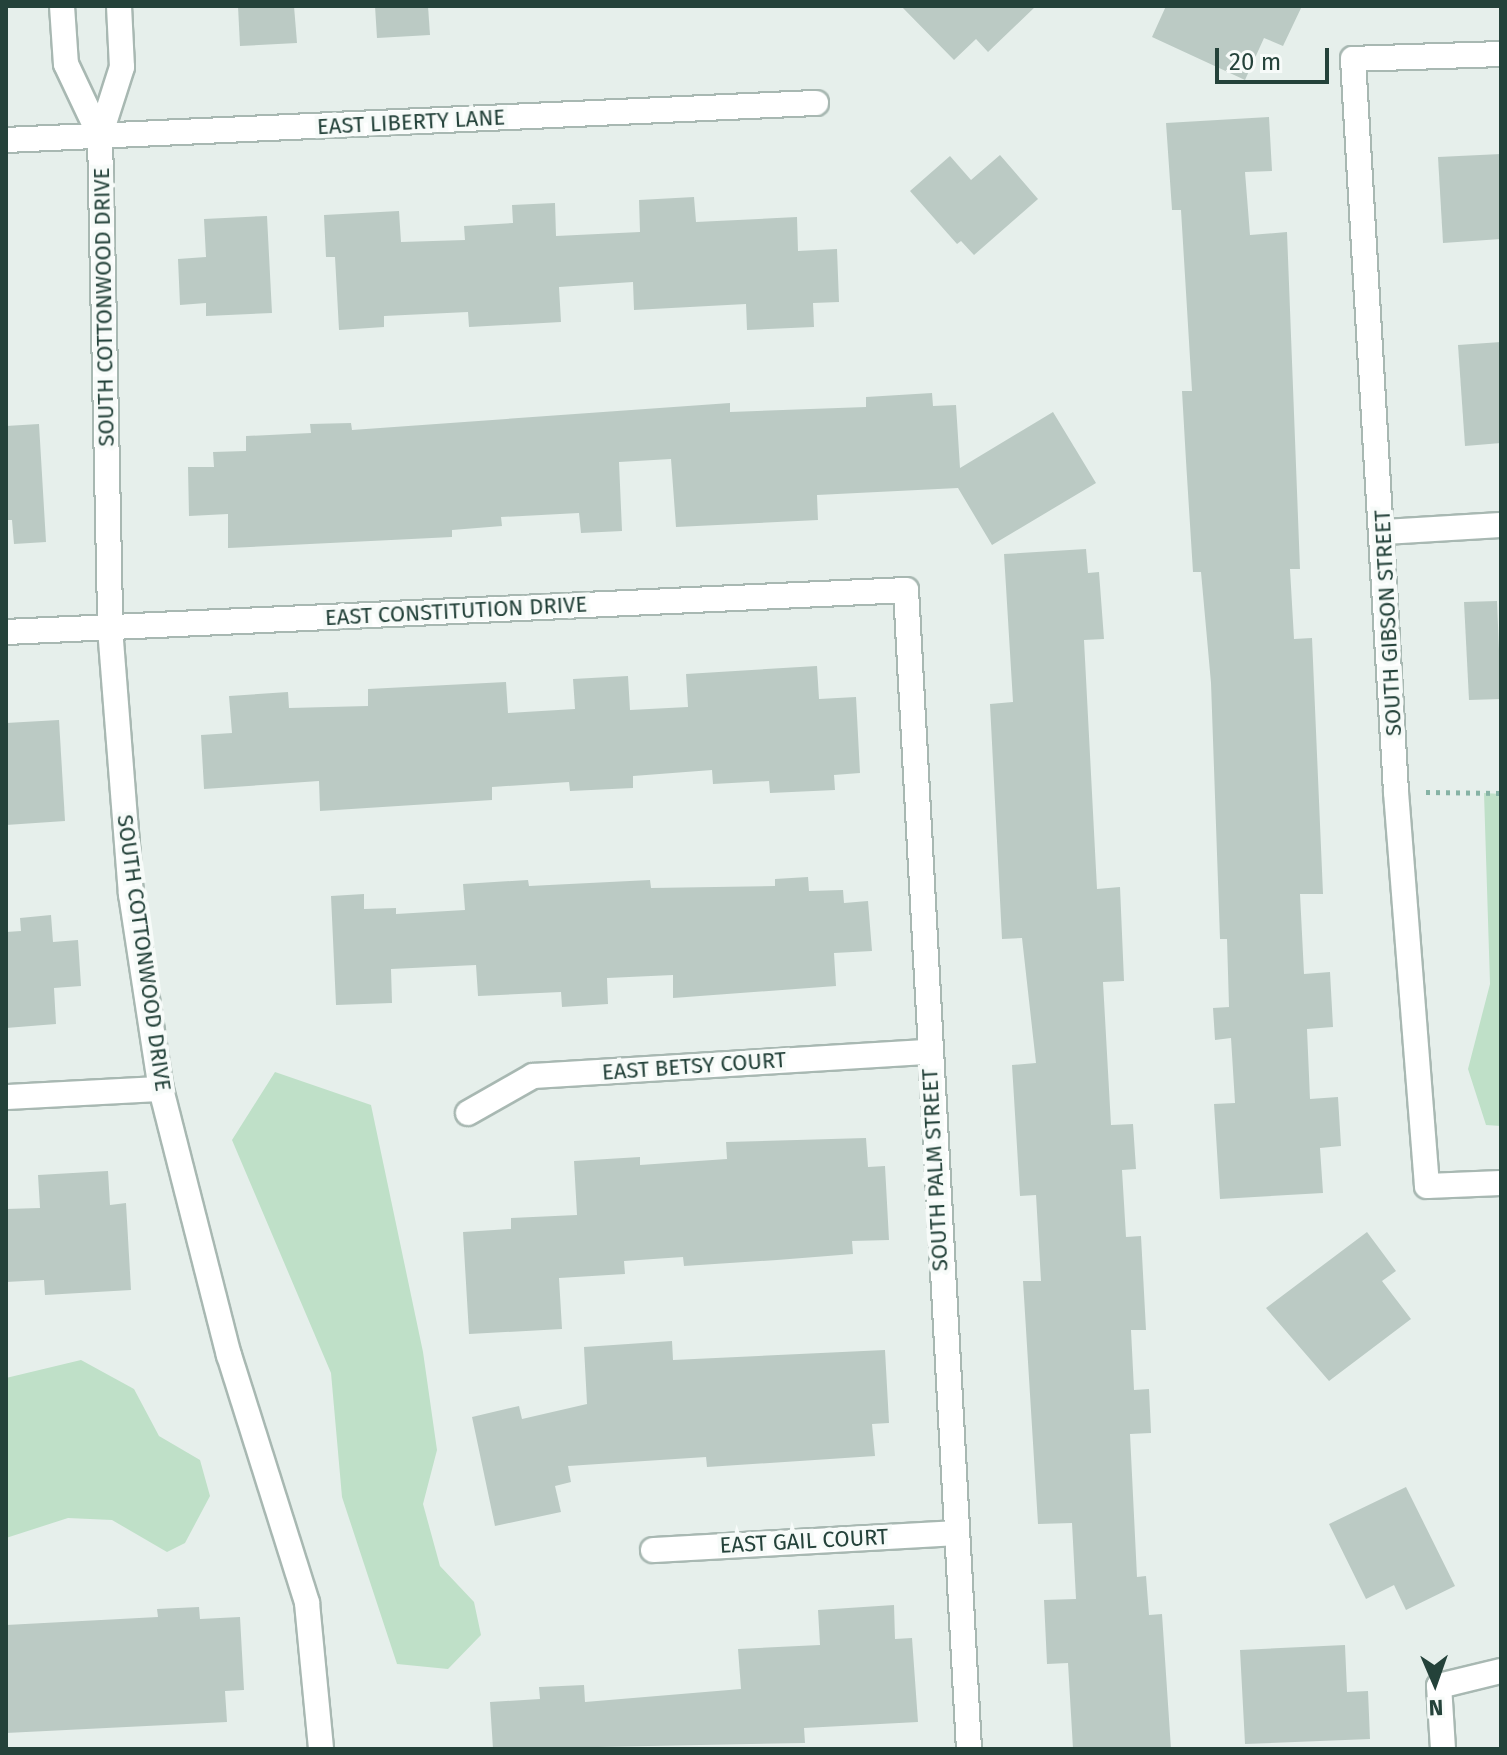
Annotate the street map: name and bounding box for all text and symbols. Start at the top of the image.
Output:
scale bar [1219,32,1333,82]
text: 20 m [1229,48,1281,76]
street label: EAST LIBERTY LANE [316,104,506,140]
street label: SOUTH COTTONWOOD DRIVE [88,167,120,447]
street label: SOUTH GIBSON STREET [1369,509,1407,737]
street label: EAST CONSTITUTION DRIVE [324,591,588,631]
street label: SOUTH COTTONWOOD DRIVE [112,813,176,1093]
street label: EAST BETSY COURT [601,1046,787,1086]
street label: SOUTH PALM STREET [917,1068,953,1272]
street label: EAST GAIL COURT [719,1523,889,1559]
north arrow [1395,1643,1475,1723]
text: N [1428,1694,1444,1721]

